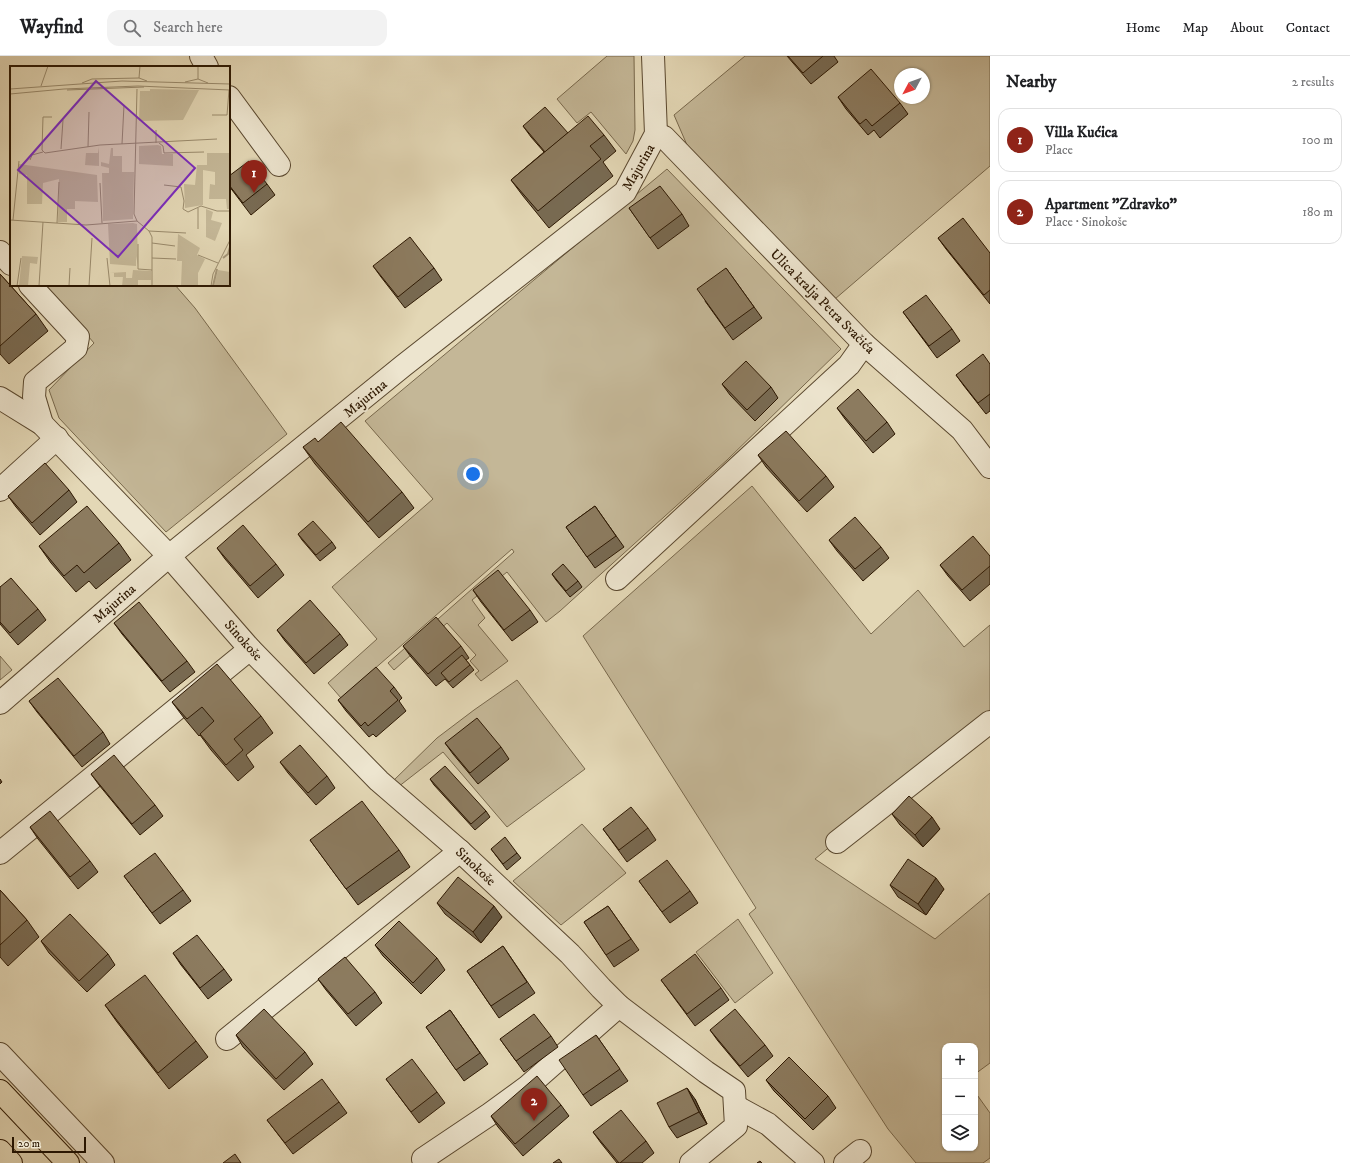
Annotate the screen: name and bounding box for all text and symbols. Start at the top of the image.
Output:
search box [107,10,387,46]
text: Wayfind [20,16,83,39]
icon: search [121,17,143,39]
text: Search here [153,18,223,37]
text: Home [1126,19,1160,37]
text: Map [1182,19,1208,37]
text: About [1230,19,1264,37]
text: Contact [1286,19,1330,37]
inset map [10,66,230,286]
north arrow [894,68,930,104]
text: Nearby [1006,71,1056,93]
text: 2 results [1292,74,1334,90]
text: Villa Kućica [1045,123,1118,142]
text: 1 [1018,132,1022,148]
text: 100 m [1302,132,1333,148]
street label: Majurina [618,141,659,194]
text: Place [1045,142,1073,158]
pin: 1 [241,160,267,193]
text: Apartment "Zdravko" [1045,195,1177,214]
text: 2 [1017,204,1023,220]
text: 180 m [1302,204,1333,220]
text: Place · Sinokoše [1045,214,1127,230]
street label: Ulica kralja Petra Svačića [766,245,879,358]
street label: Majurina [340,376,391,422]
your location [463,464,483,484]
street label: Majurina [90,580,140,627]
street label: Sinokoše [220,616,266,665]
street label: Sinokoše [451,843,500,890]
map controls [942,1043,978,1151]
button: + [942,1043,978,1079]
button: − [942,1079,978,1115]
pin: 2 [521,1088,547,1121]
button: layers [942,1115,978,1151]
scale bar [12,1135,86,1154]
text: 20 m [18,1137,40,1151]

